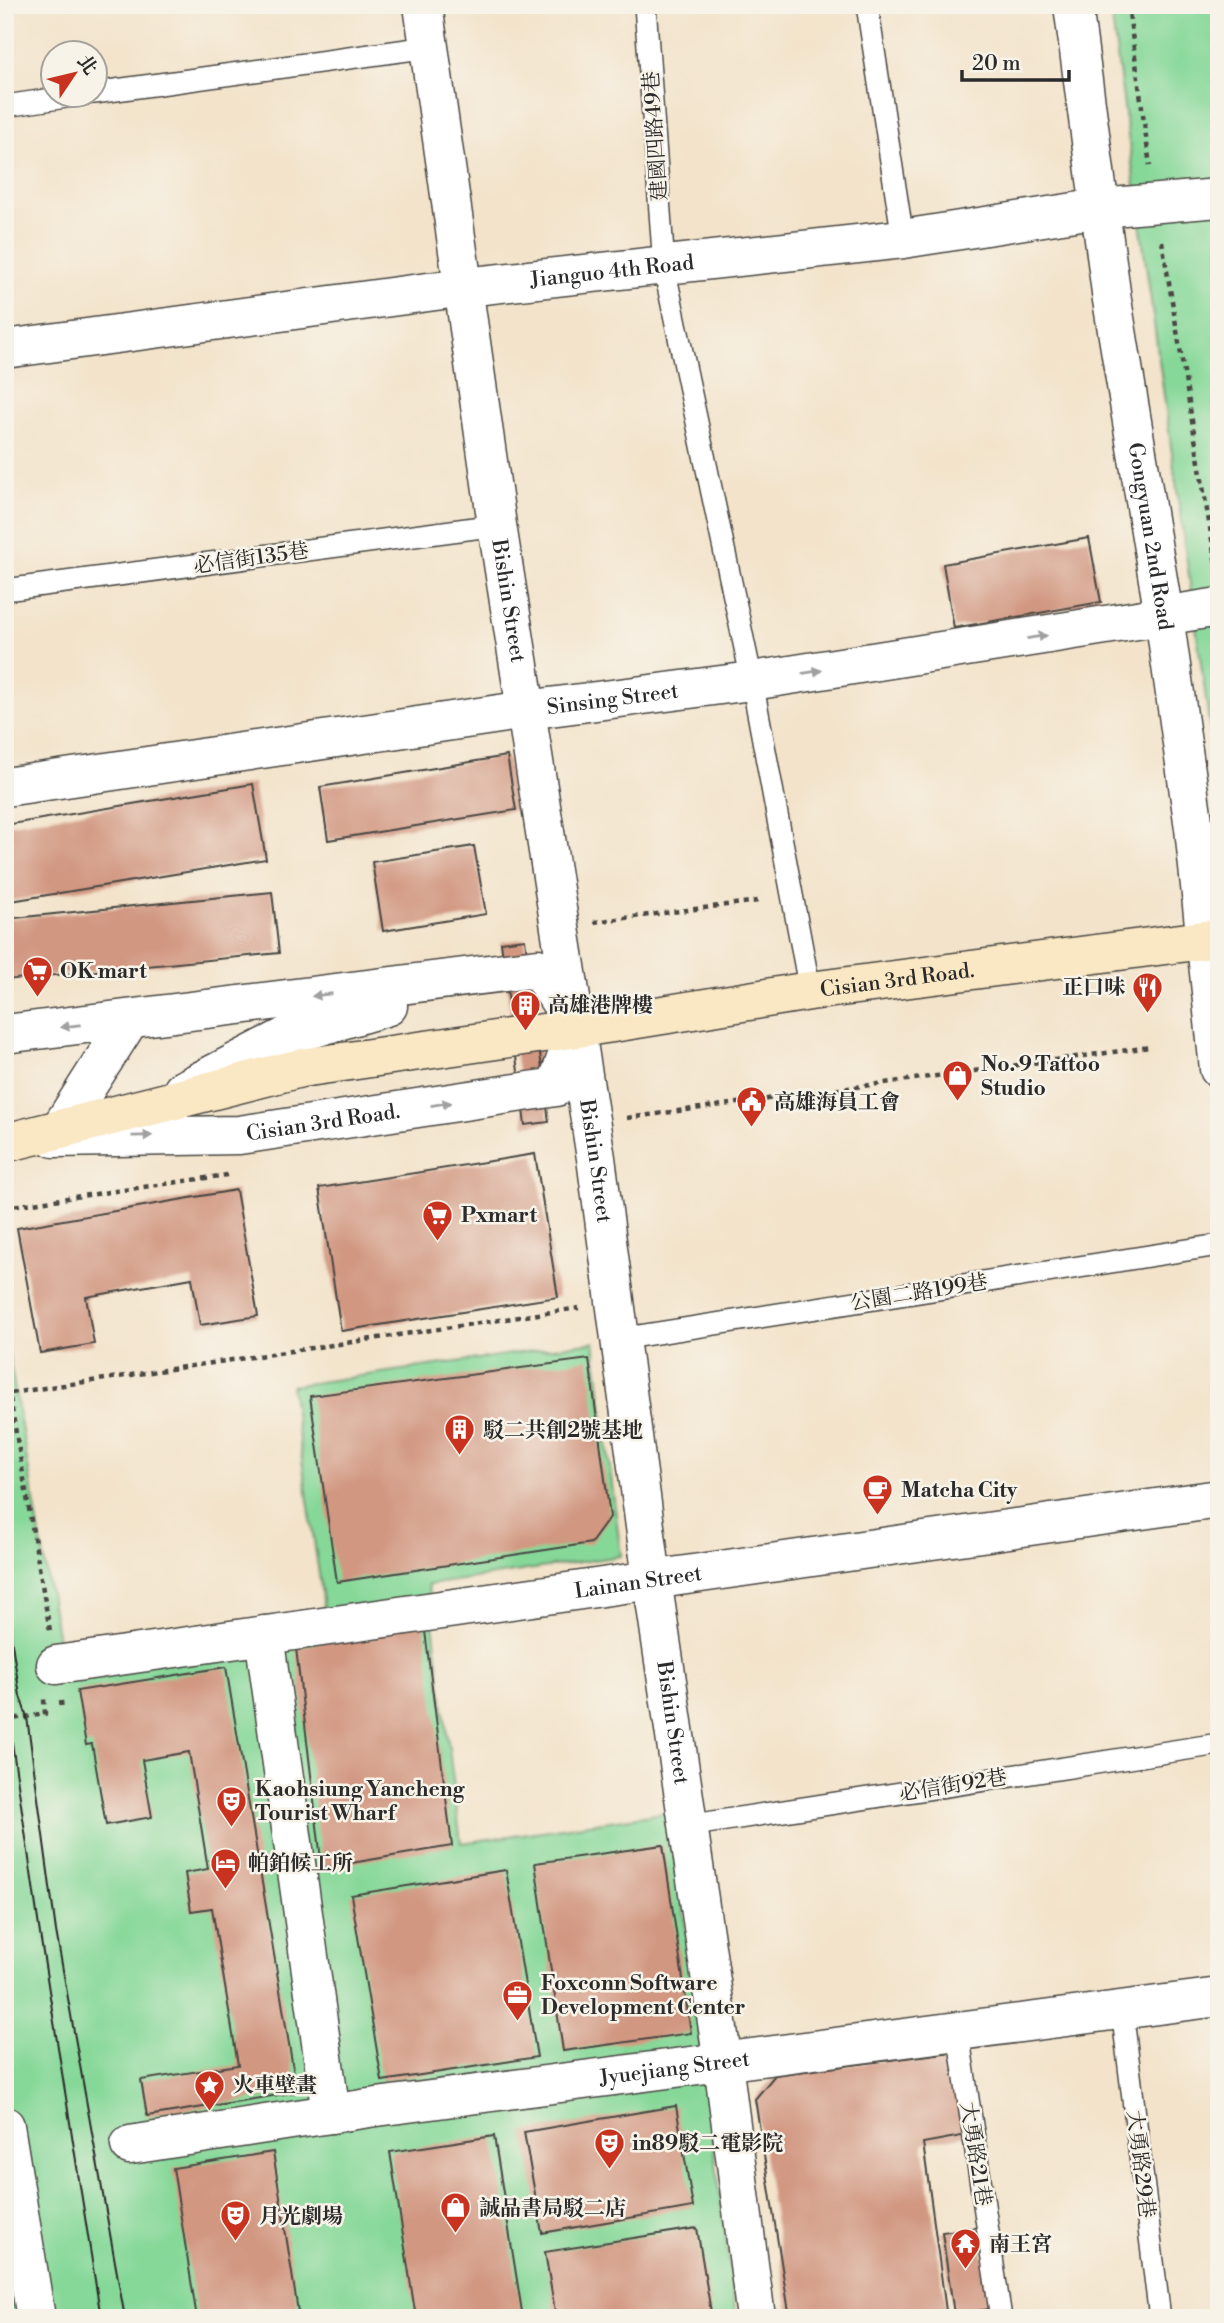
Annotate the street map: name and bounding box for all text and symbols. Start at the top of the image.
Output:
north arrow [38,38,108,108]
scale bar [962,38,1068,82]
text: 北 [72,50,102,79]
text: 20 m [972,51,1021,77]
street label: 建國四路49巷 [638,70,674,202]
street label: Jianguo 4th Road [528,250,695,294]
street label: Gongyuan 2nd Road [1122,441,1178,632]
street label: Bishin Street [485,537,530,665]
street label: 必信街135巷 [192,538,310,580]
one-way arrow [1026,631,1048,642]
one-way arrow [801,666,823,677]
street label: Sinsing Street [545,678,681,721]
supermarket icon: OK mart [20,954,54,998]
street label: Cisian 3rd Road. [819,958,976,1004]
place label: OK mart [60,959,147,985]
restaurant icon: 正口味 [1131,970,1165,1014]
place label: 正口味 [1062,975,1126,1001]
building icon: 高雄港牌樓 [508,988,542,1032]
one-way arrow [310,990,332,1001]
place label: 高雄港牌樓 [548,993,653,1019]
one-way arrow [60,1021,82,1032]
place label: No. 9 Tattoo Studio [981,1052,1100,1102]
shop icon: No. 9 Tattoo Studio [941,1059,975,1103]
public building icon: 高雄海員工會 [734,1085,768,1129]
place label: 高雄海員工會 [774,1090,900,1116]
street label: Bishin Street [573,1097,617,1225]
street label: Cisian 3rd Road. [244,1099,402,1148]
one-way arrow [430,1099,452,1110]
one-way arrow [131,1130,153,1142]
supermarket icon: Pxmart [421,1198,455,1242]
place label: Pxmart [461,1203,537,1229]
street label: 公園二路199巷 [849,1269,990,1317]
building icon: 駁二共創2號基地 [443,1413,477,1457]
place label: 駁二共創2號基地 [483,1418,643,1444]
cafe icon: Matcha City [861,1473,895,1517]
place label: Matcha City [901,1478,1018,1504]
street label: Lainan Street [573,1561,704,1605]
street label: Bishin Street [650,1659,694,1787]
street label: 必信街92巷 [897,1765,1009,1807]
place label: Kaohsiung Yancheng Tourist Wharf [255,1777,466,1827]
theatre icon: Kaohsiung Yancheng Tourist Wharf [215,1784,249,1828]
hotel icon: 帕鉑候工所 [208,1846,242,1890]
place label: 帕鉑候工所 [248,1851,353,1877]
place label: Foxconn Software Development Center [541,1971,746,2021]
office icon: Foxconn Software Development Center [501,1978,535,2022]
street label: Jyuejiang Street [597,2046,752,2092]
place icon: 火車壁畫 [193,2068,227,2112]
place label: 火車壁畫 [233,2073,317,2099]
street label: 大勇路21巷 [954,2100,996,2208]
street label: 大勇路29巷 [1120,2109,1160,2220]
theatre icon: in89駁二電影院 [592,2126,626,2170]
place label: in89駁二電影院 [632,2131,783,2157]
shop icon: 誠品書局駁二店 [439,2191,473,2235]
place label: 誠品書局駁二店 [479,2196,626,2222]
theatre icon: 月光劇場 [219,2199,253,2243]
place label: 月光劇場 [259,2204,343,2230]
temple icon: 南王宮 [949,2227,983,2271]
place label: 南王宮 [989,2232,1052,2258]

